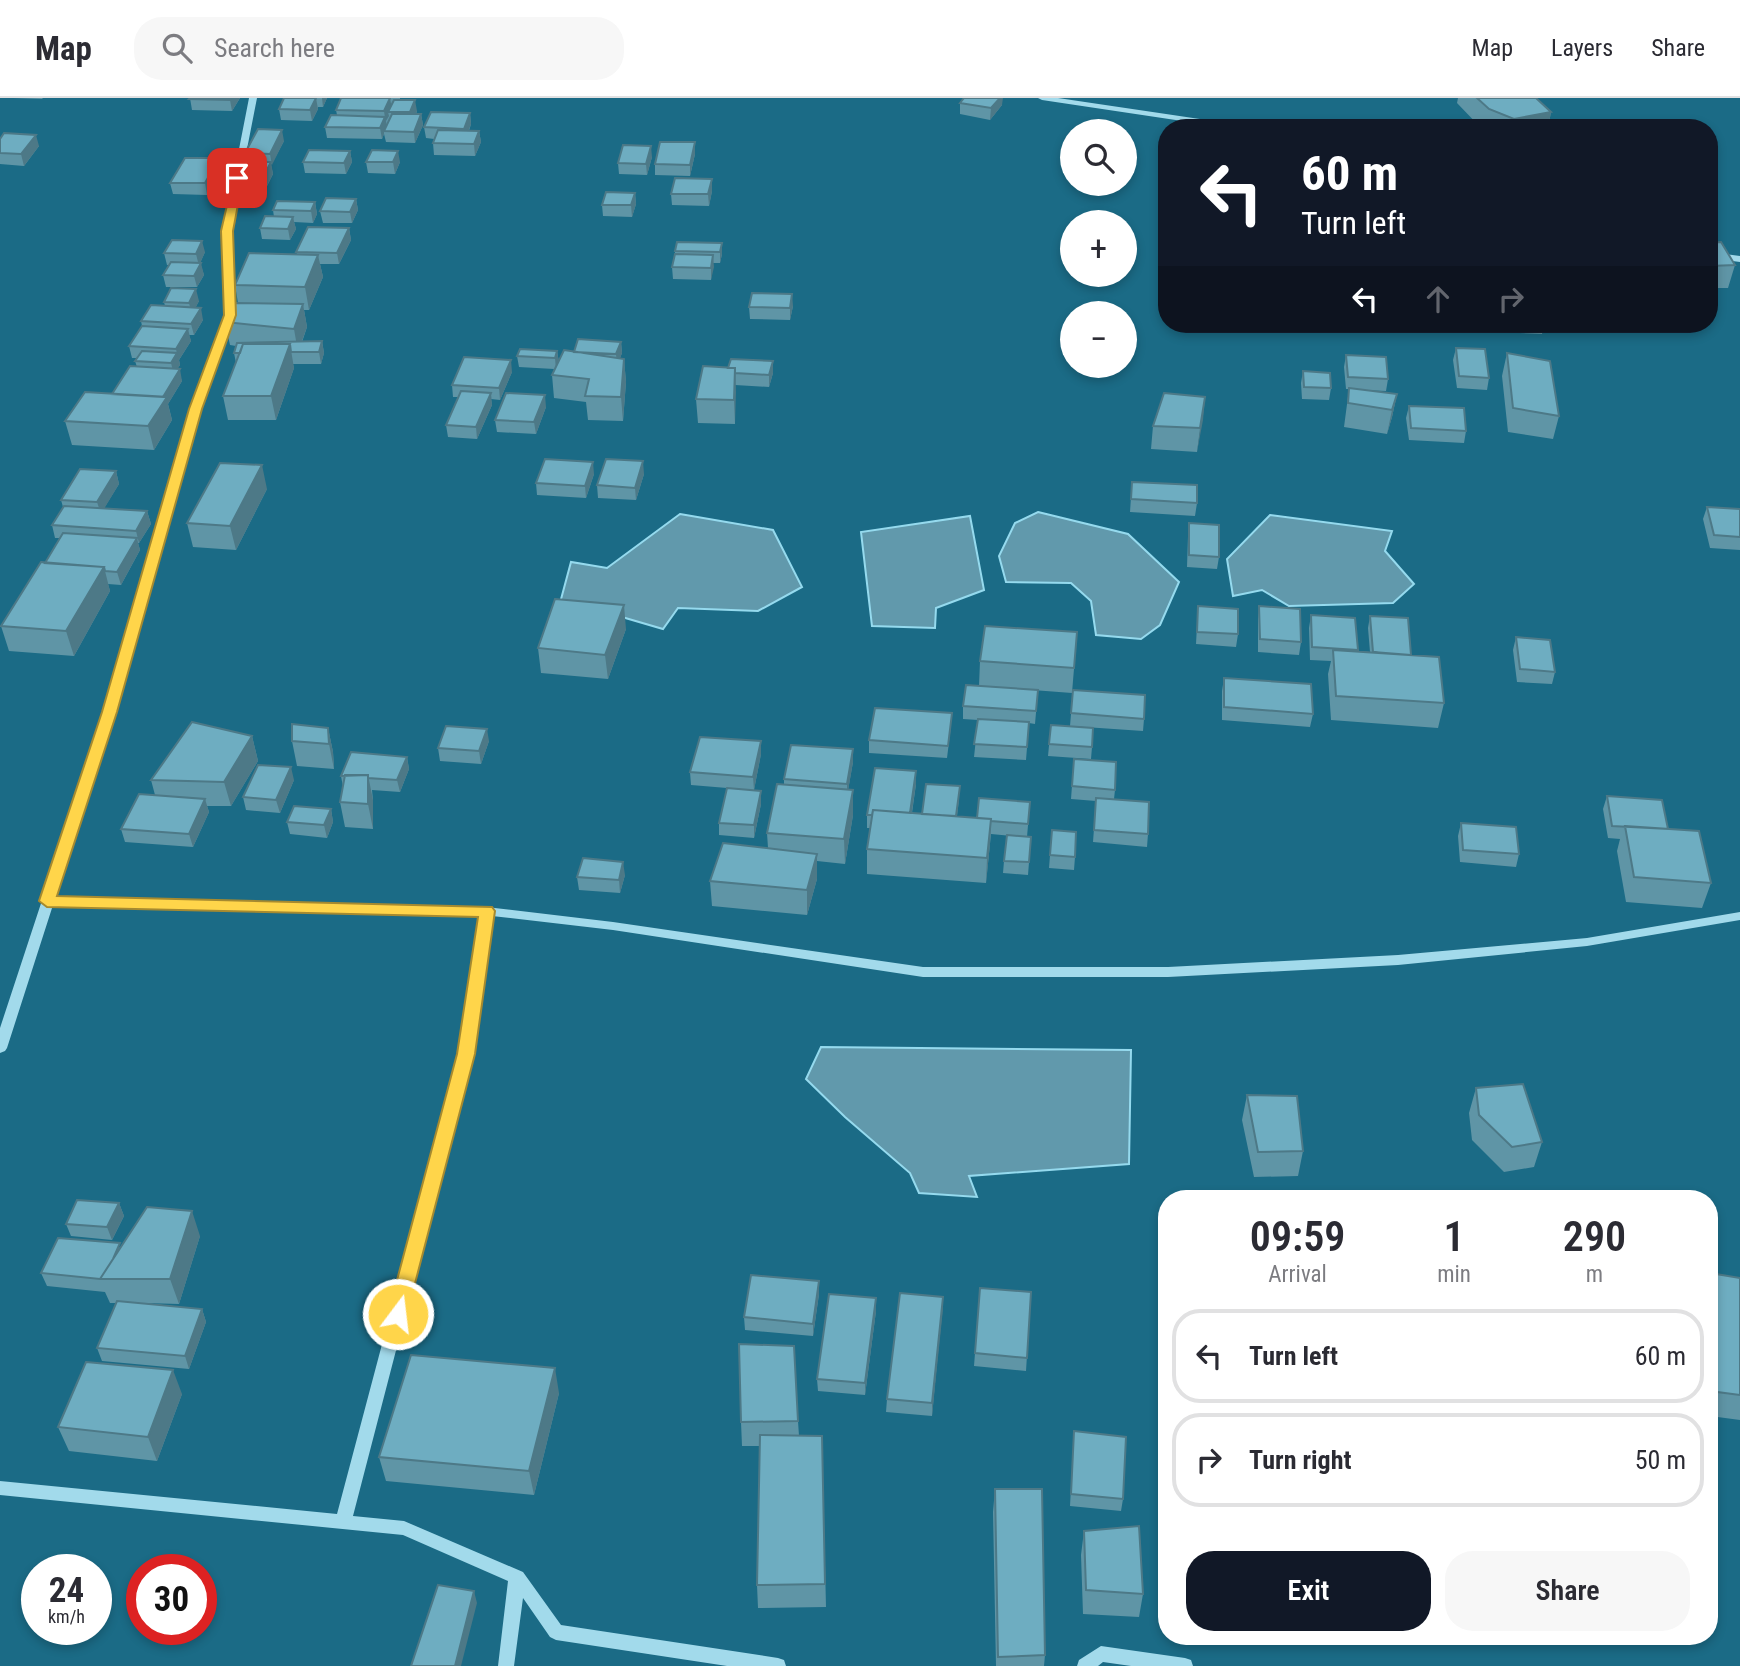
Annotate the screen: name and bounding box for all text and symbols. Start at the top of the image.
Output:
search box [134,17,624,80]
text: Map [35,29,92,68]
icon: search [158,29,196,67]
text: Search here [214,33,335,63]
text: Map [1472,34,1513,62]
text: Layers [1551,34,1613,62]
text: Share [1651,34,1705,62]
map controls [1060,119,1137,378]
button: search [1060,119,1137,196]
text: 60 m [1301,145,1398,202]
icon: left [1186,147,1277,238]
pin [207,148,267,208]
icon: arrive [218,159,256,197]
text: Turn left [1301,204,1406,242]
button: + [1060,210,1137,287]
icon: left [1346,280,1384,318]
icon: ahead [1419,280,1457,318]
icon: right [1492,280,1530,318]
button: − [1060,301,1137,378]
text: 09:59 [1250,1212,1345,1261]
text: 1 [1444,1212,1465,1261]
text: 290 [1563,1212,1626,1261]
text: Arrival [1268,1261,1327,1288]
text: min [1437,1261,1471,1288]
text: m [1586,1261,1603,1288]
position arrow [361,1277,435,1351]
icon: left [1190,1337,1228,1375]
text: Turn left [1249,1341,1338,1371]
text: 60 m [1635,1341,1686,1371]
icon: right [1190,1441,1228,1479]
text: Turn right [1249,1445,1351,1475]
text: 50 m [1635,1445,1686,1475]
button: Exit [1186,1551,1431,1631]
button: Share [1445,1551,1690,1631]
speed limit sign: 30 [126,1554,217,1645]
text: 24 [49,1570,84,1611]
text: km/h [48,1606,85,1627]

